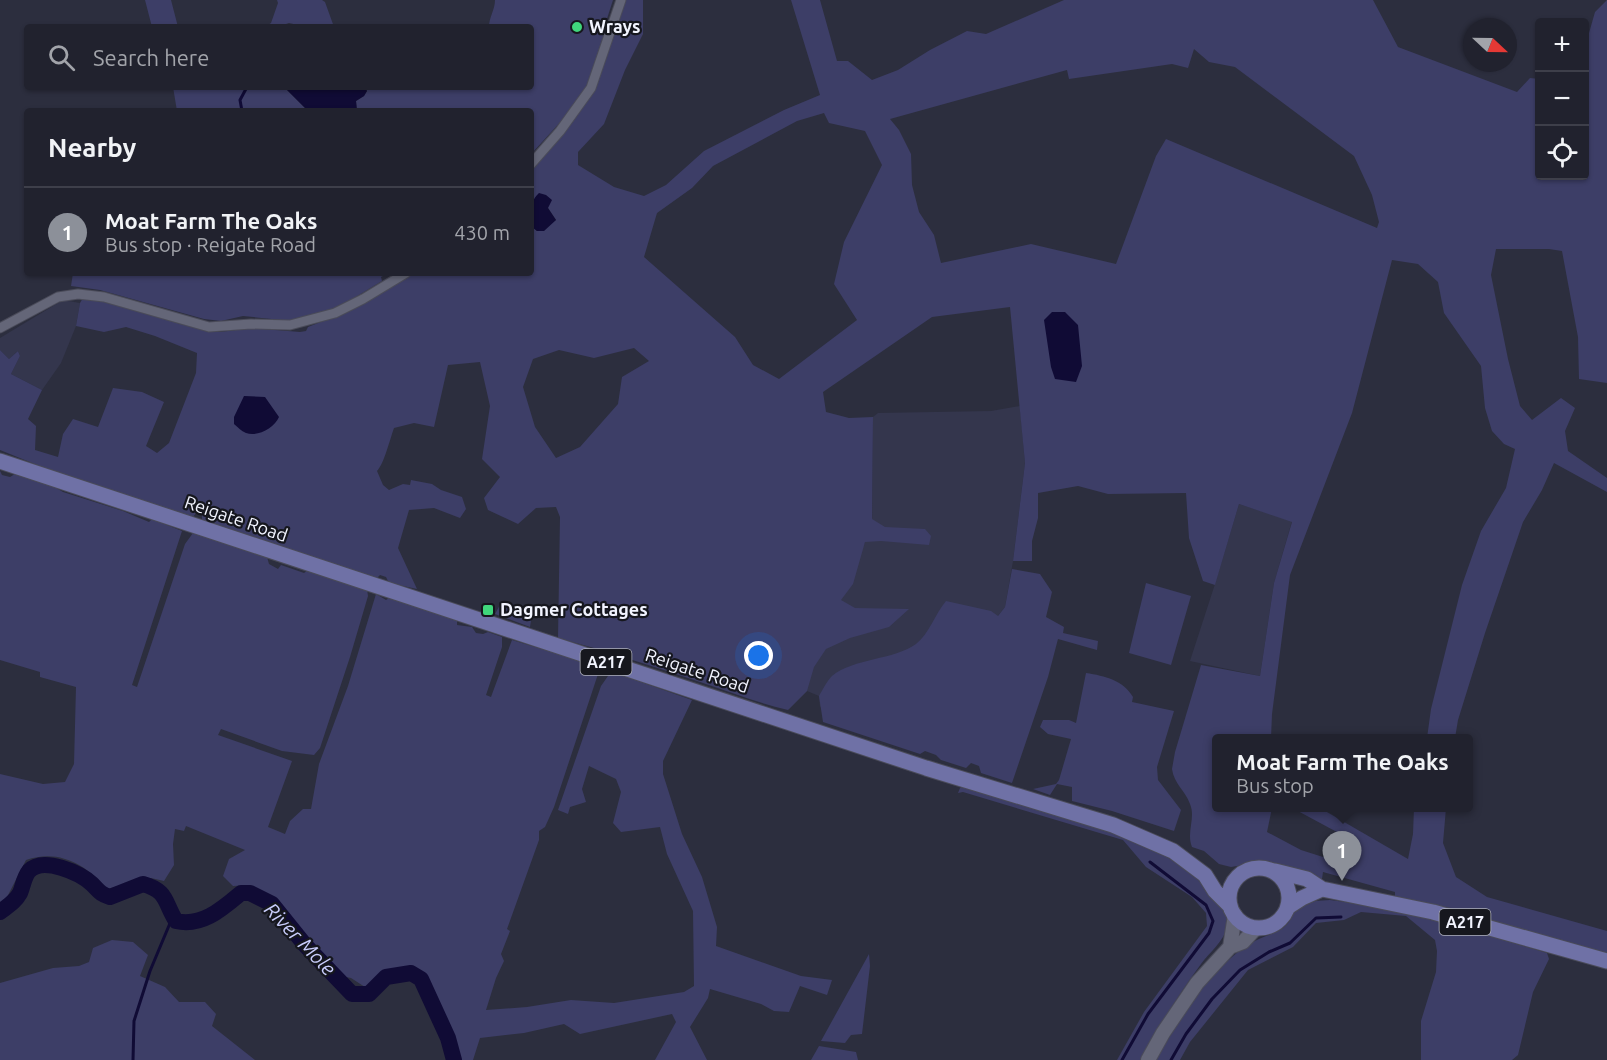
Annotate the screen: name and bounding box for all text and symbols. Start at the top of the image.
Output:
place label: Wrays [589,16,641,36]
north arrow [1463,18,1517,72]
map controls [1535,18,1589,180]
button: + [1535,18,1589,72]
marker: Wrays [570,20,584,34]
search box [24,24,534,90]
icon: search [45,41,78,74]
text: Search here [93,45,209,70]
button: − [1535,72,1589,126]
button: locate [1535,126,1589,180]
text: Nearby [48,133,136,162]
text: Moat Farm The Oaks [105,208,317,233]
text: 1 [62,221,73,244]
text: 430 m [454,221,510,244]
text: Bus stop · Reigate Road [105,233,316,256]
street label: Reigate Road [182,491,290,545]
place label: Dagmer Cottages [500,599,648,619]
marker: Dagmer Cottages [481,603,495,617]
your location [744,641,773,670]
street label: Reigate Road [643,644,752,696]
road number: A217 [580,649,632,675]
popup [1212,734,1473,812]
text: Moat Farm The Oaks [1236,749,1449,774]
text: Bus stop [1236,774,1314,797]
pin: 1 [1322,832,1362,881]
water label: River Mole [260,897,341,980]
road number: A217 [1440,909,1490,935]

